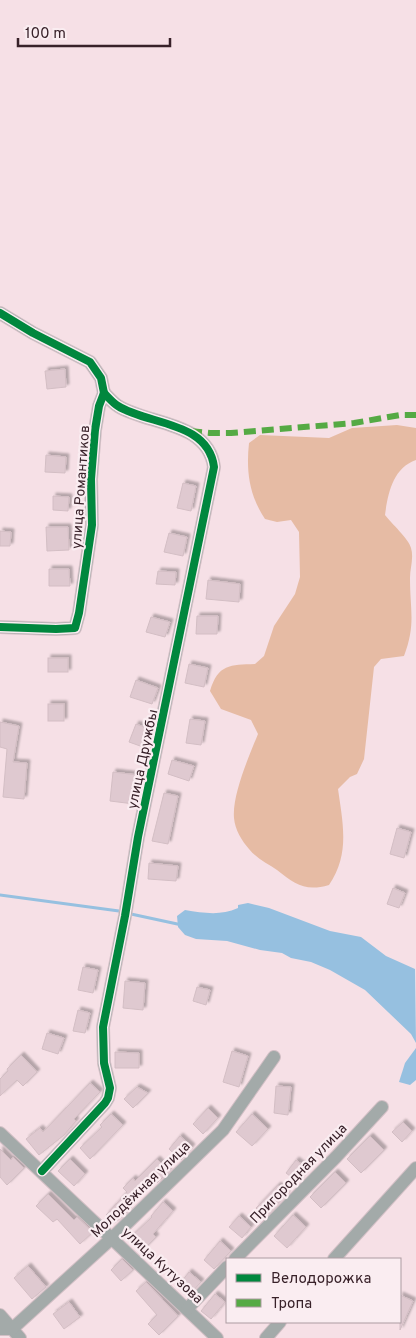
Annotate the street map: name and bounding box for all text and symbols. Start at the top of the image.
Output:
scale bar [18,15,170,47]
text: 100 m [25,25,66,44]
street label: улица Романтиков [69,425,94,550]
street label: улица Дружбы [125,708,162,811]
street label: Пригородная улица [247,1121,351,1227]
street label: Молодёжная улица [88,1138,194,1242]
street label: улица Кутузова [118,1224,206,1308]
legend [226,1258,401,1323]
text: Велодорожка [271,1270,371,1289]
text: Тропа [271,1295,312,1314]

